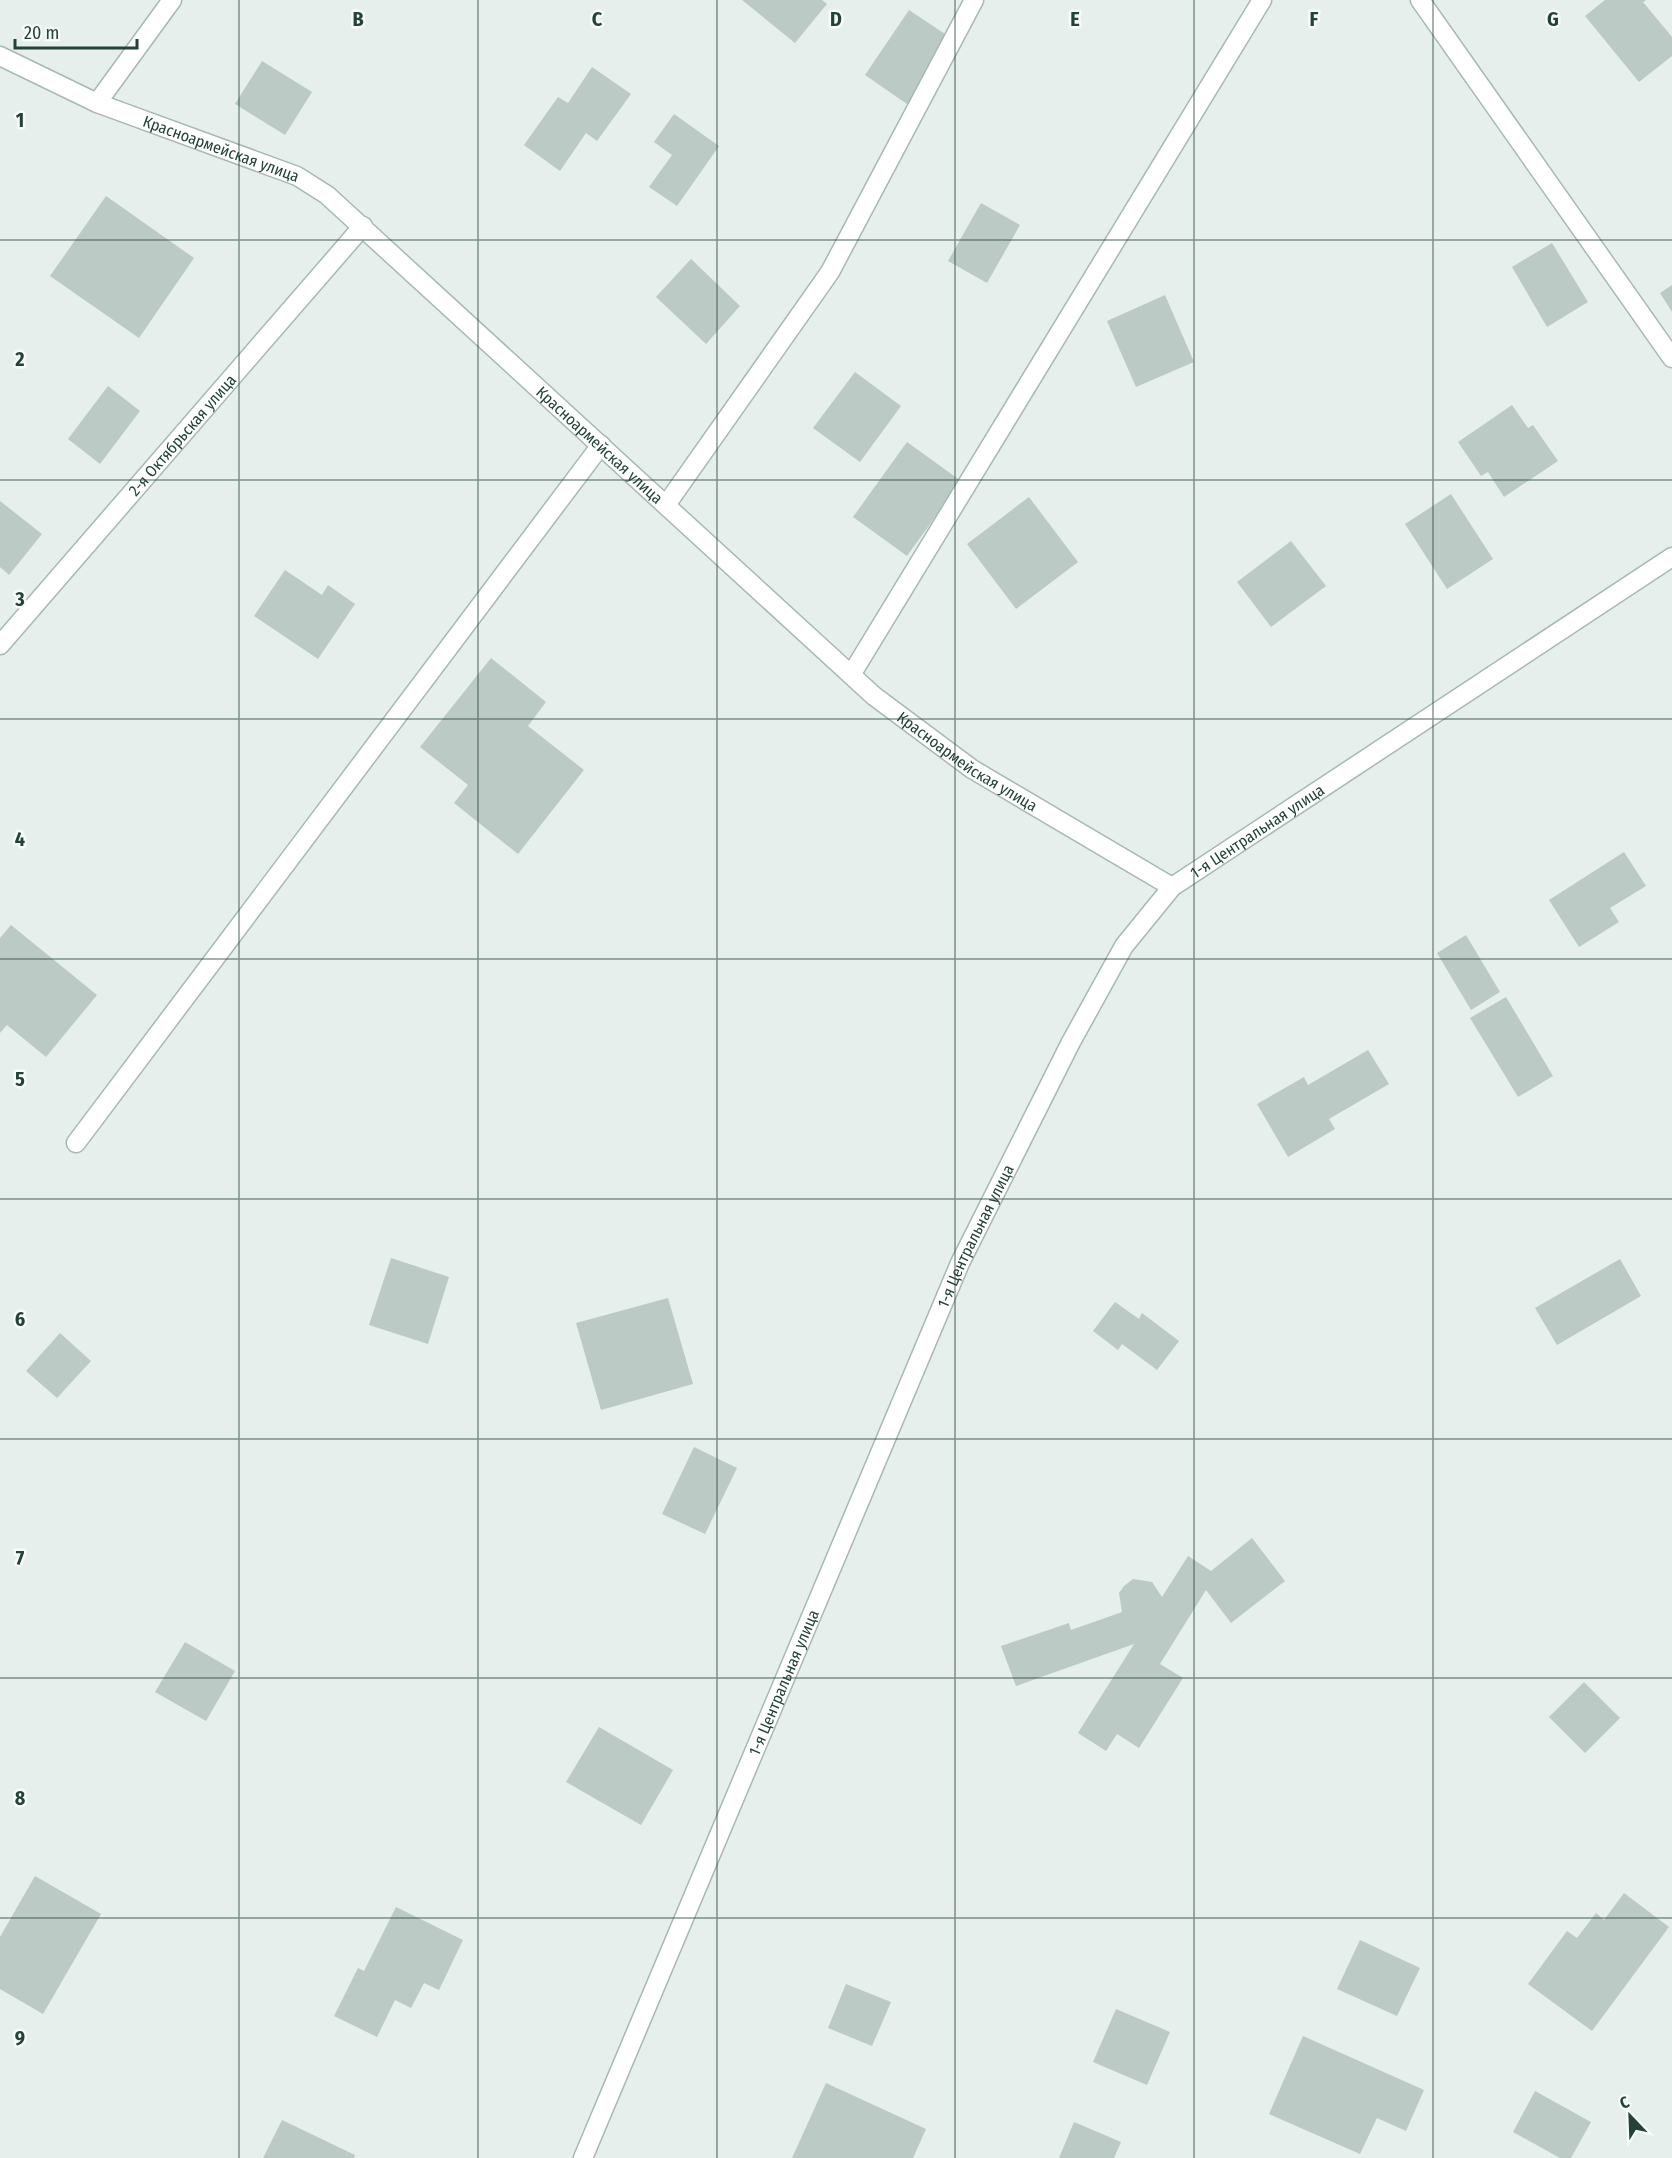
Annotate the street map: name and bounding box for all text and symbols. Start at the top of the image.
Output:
text: B [352,7,364,31]
text: C [592,7,603,31]
text: D [830,7,842,31]
text: E [1070,7,1080,31]
text: F [1310,7,1319,31]
text: G [1547,7,1559,31]
scale bar [15,12,136,50]
text: 20 m [24,22,59,44]
text: 1 [16,108,24,132]
street label: Красноармейская улица [141,111,302,186]
text: 2 [14,347,25,371]
street label: 2-я Октябрьская улица [124,370,240,499]
street label: Красноармейская улица [533,382,667,508]
text: 3 [14,587,25,611]
street label: Красноармейская улица [894,707,1041,815]
street label: 1-я Центральная улица [1187,780,1328,882]
text: 4 [15,827,25,851]
text: 5 [15,1067,25,1091]
street label: 1-я Центральная улица [933,1161,1017,1310]
text: 6 [15,1307,25,1331]
text: 7 [16,1546,25,1570]
street label: 1-я Центральная улица [744,1607,822,1758]
text: 8 [15,1786,26,1810]
text: 9 [15,2026,25,2050]
north arrow [1600,2086,1660,2146]
text: С [1617,2092,1632,2113]

